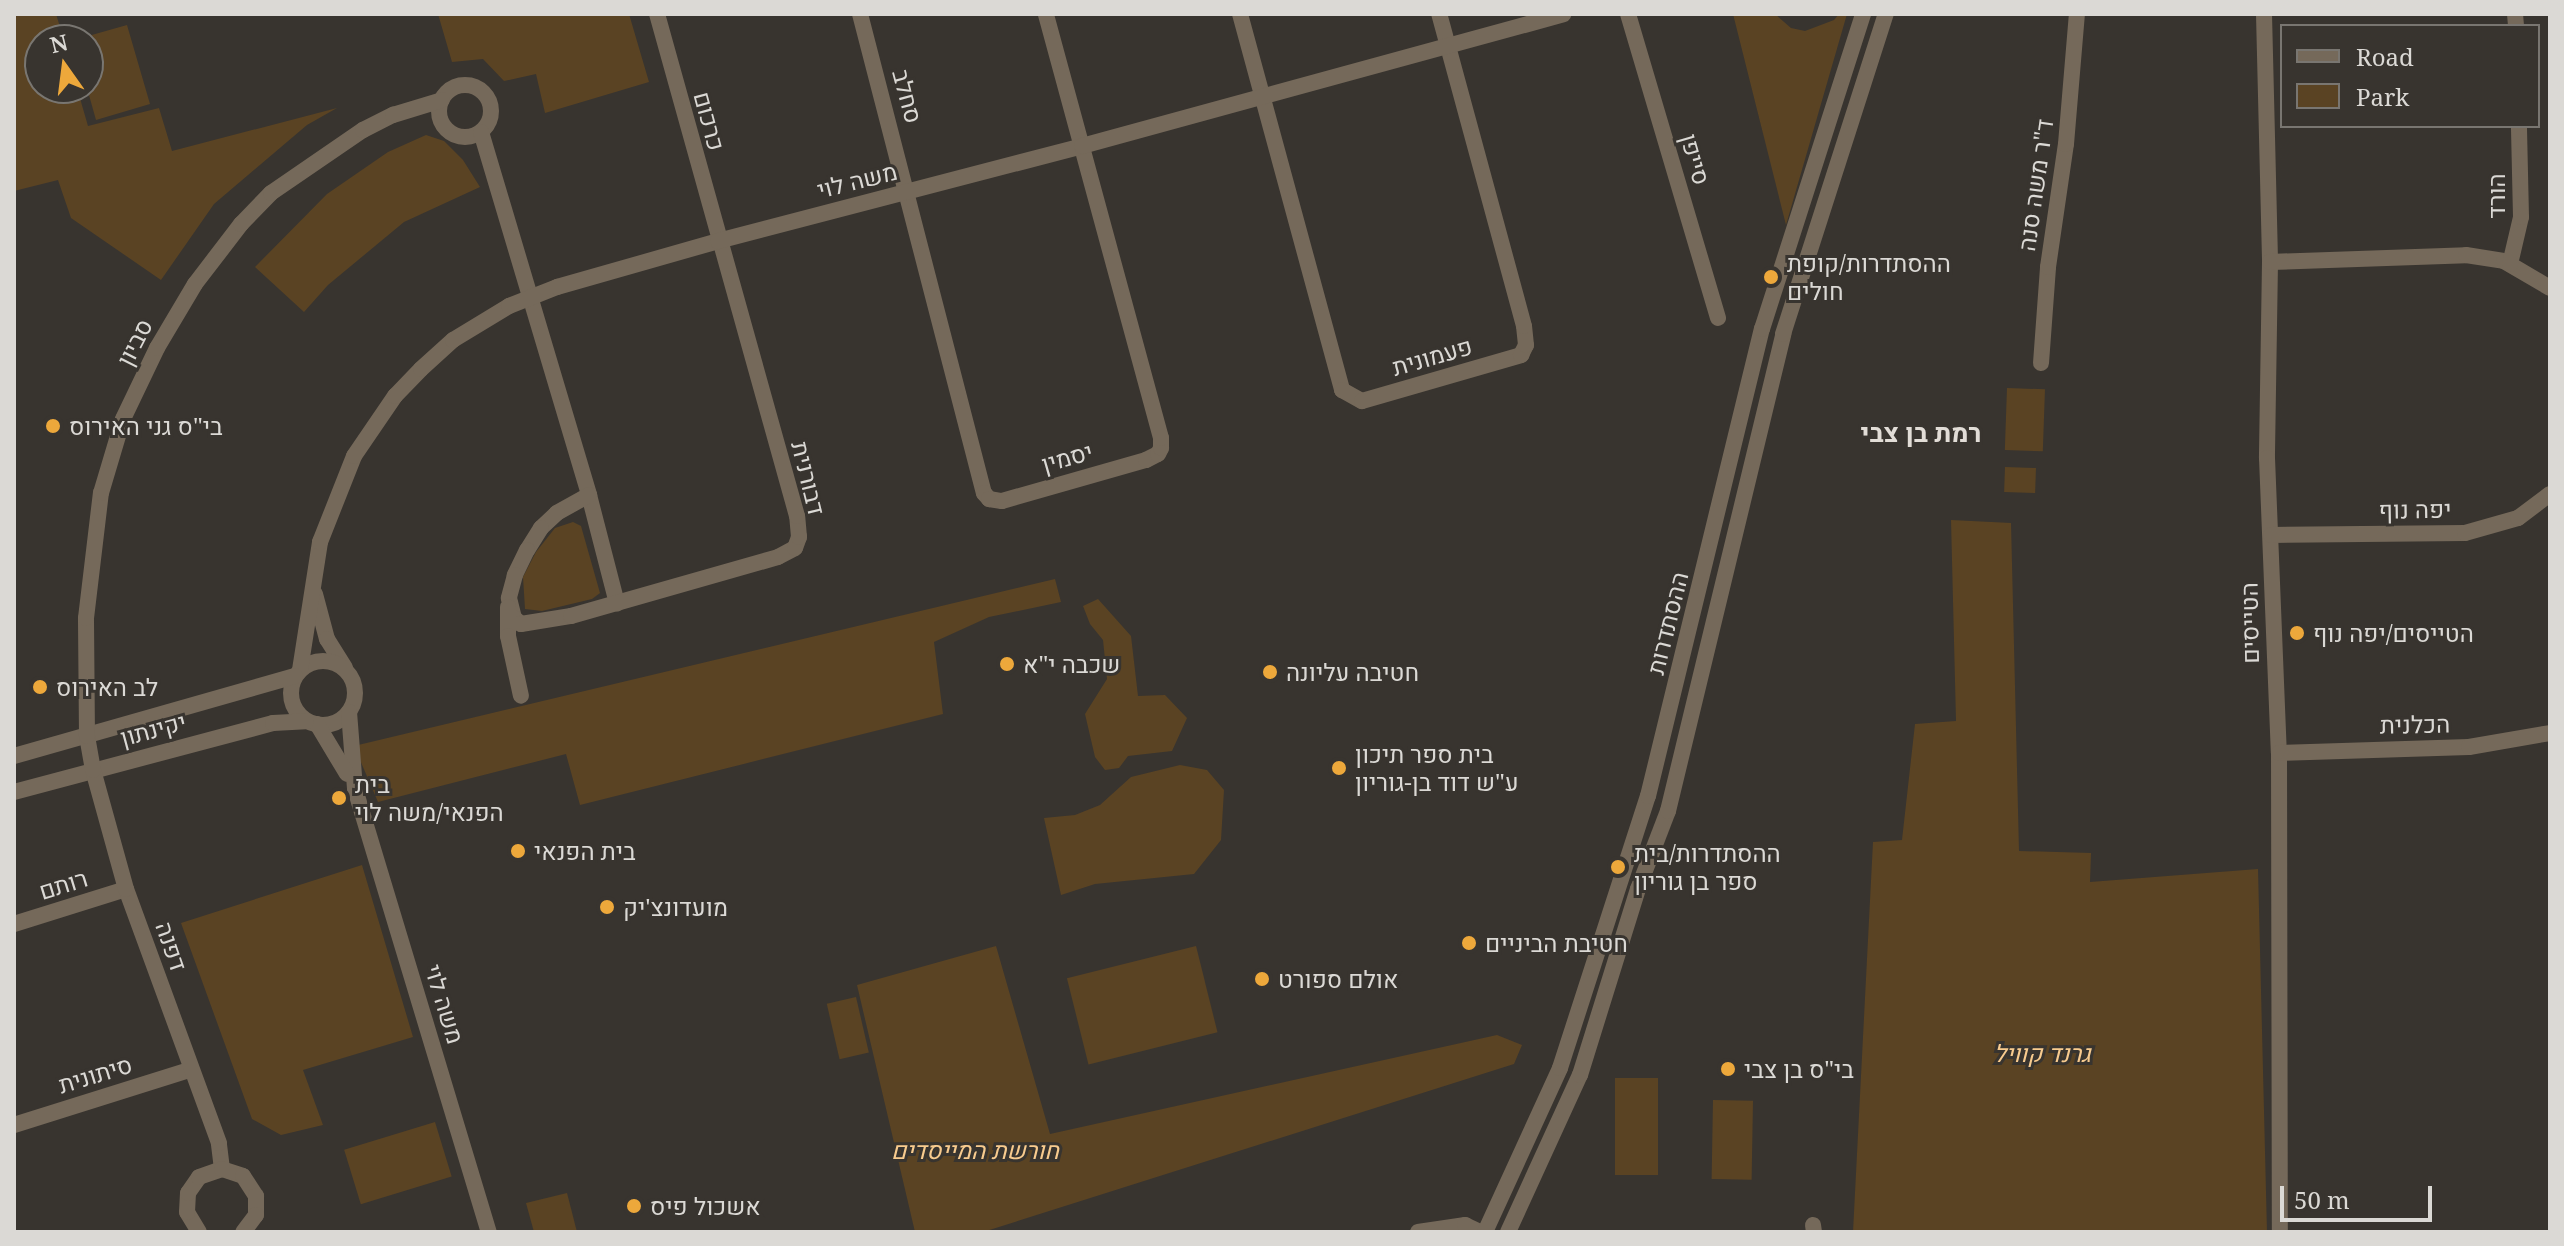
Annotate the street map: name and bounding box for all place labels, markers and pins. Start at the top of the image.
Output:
place label: ההסתדרות/קופת חולים [1787,249,1951,305]
marker: ההסתדרות/קופת חולים [1762,268,1780,286]
place label: בי"ס גני האירוס [69,412,223,440]
marker: בי"ס גני האירוס [44,417,62,435]
place label: הטייסים/יפה נוף [2313,619,2474,647]
marker: הטייסים/יפה נוף [2288,624,2306,642]
place label: שכבה י"א [1023,650,1120,678]
marker: שכבה י"א [998,655,1016,673]
place label: חטיבה עליונה [1286,658,1419,686]
marker: חטיבה עליונה [1261,663,1279,681]
place label: לב האירוס [56,673,158,701]
marker: לב האירוס [31,678,49,696]
place label: בית ספר תיכון ע"ש דוד בן-גוריון [1355,740,1519,796]
marker: בית ספר תיכון ע"ש דוד בן-גוריון [1330,759,1348,777]
place label: בית הפנאי/משה לוי [355,770,504,826]
marker: בית הפנאי/משה לוי [330,789,348,807]
place label: בית הפנאי [534,837,636,865]
place label: ההסתדרות/בית ספר בן גוריון [1634,839,1781,895]
marker: בית הפנאי [509,842,527,860]
marker: ההסתדרות/בית ספר בן גוריון [1609,858,1627,876]
place label: מועדונצ'יק [623,893,728,921]
marker: מועדונצ'יק [598,898,616,916]
place label: חטיבת הביניים [1485,929,1628,957]
marker: חטיבת הביניים [1460,934,1478,952]
place label: אולם ספורט [1278,965,1398,993]
marker: אולם ספורט [1253,970,1271,988]
place label: בי"ס בן צבי [1744,1055,1854,1083]
marker: בי"ס בן צבי [1719,1060,1737,1078]
place label: אשכול פיס [650,1192,761,1220]
marker: אשכול פיס [625,1197,643,1215]

